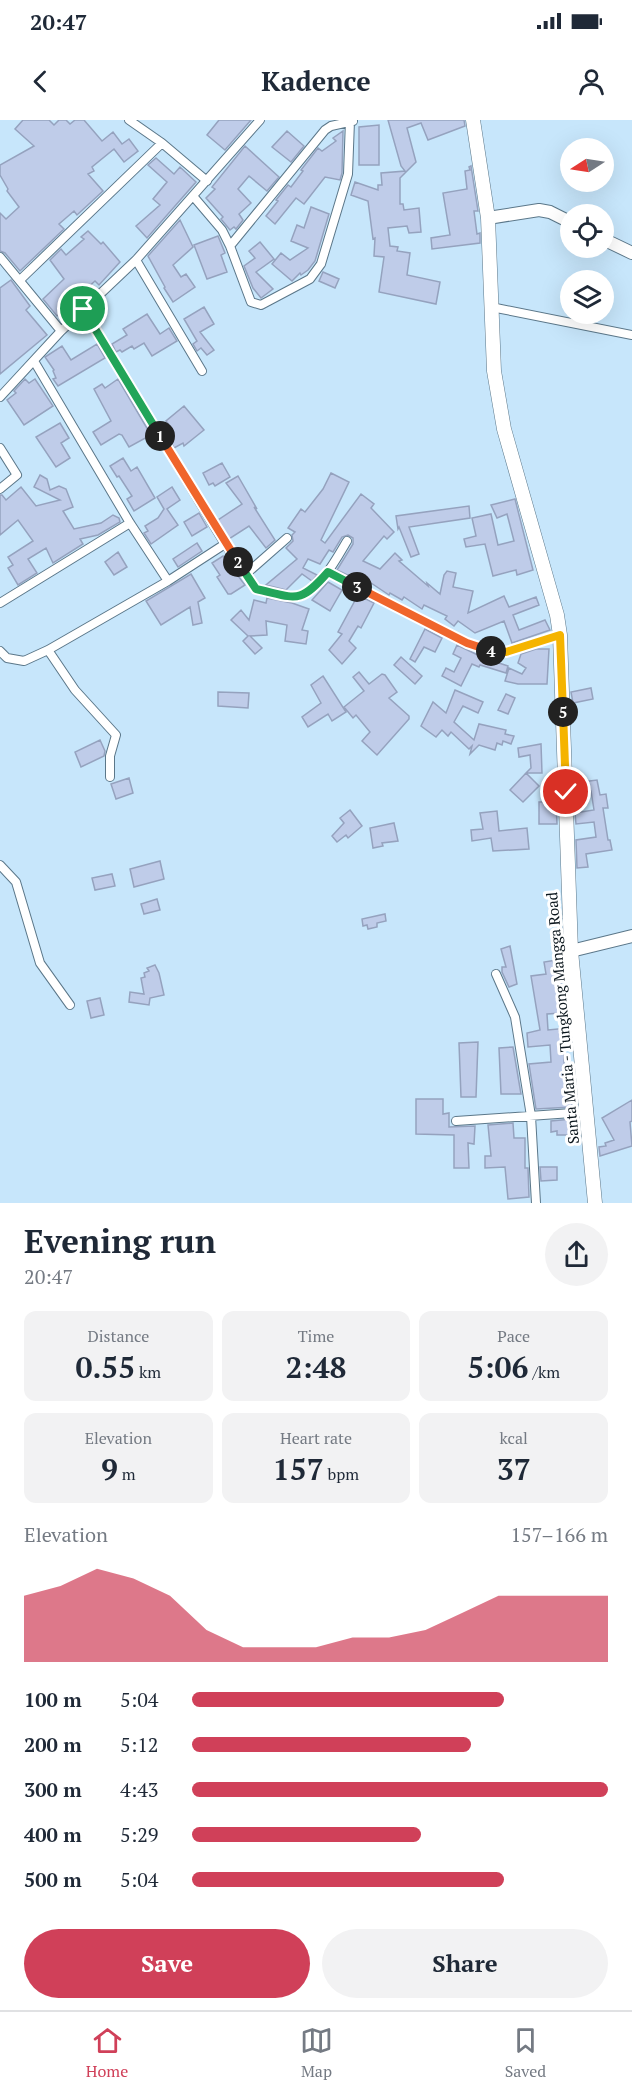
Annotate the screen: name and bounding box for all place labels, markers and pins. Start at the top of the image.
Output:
pin [57,283,108,334]
pin: 1 [145,421,175,451]
pin: 2 [223,547,253,577]
pin: 3 [342,572,372,602]
pin: 4 [476,636,506,666]
pin: 5 [548,697,578,727]
pin [540,766,591,817]

